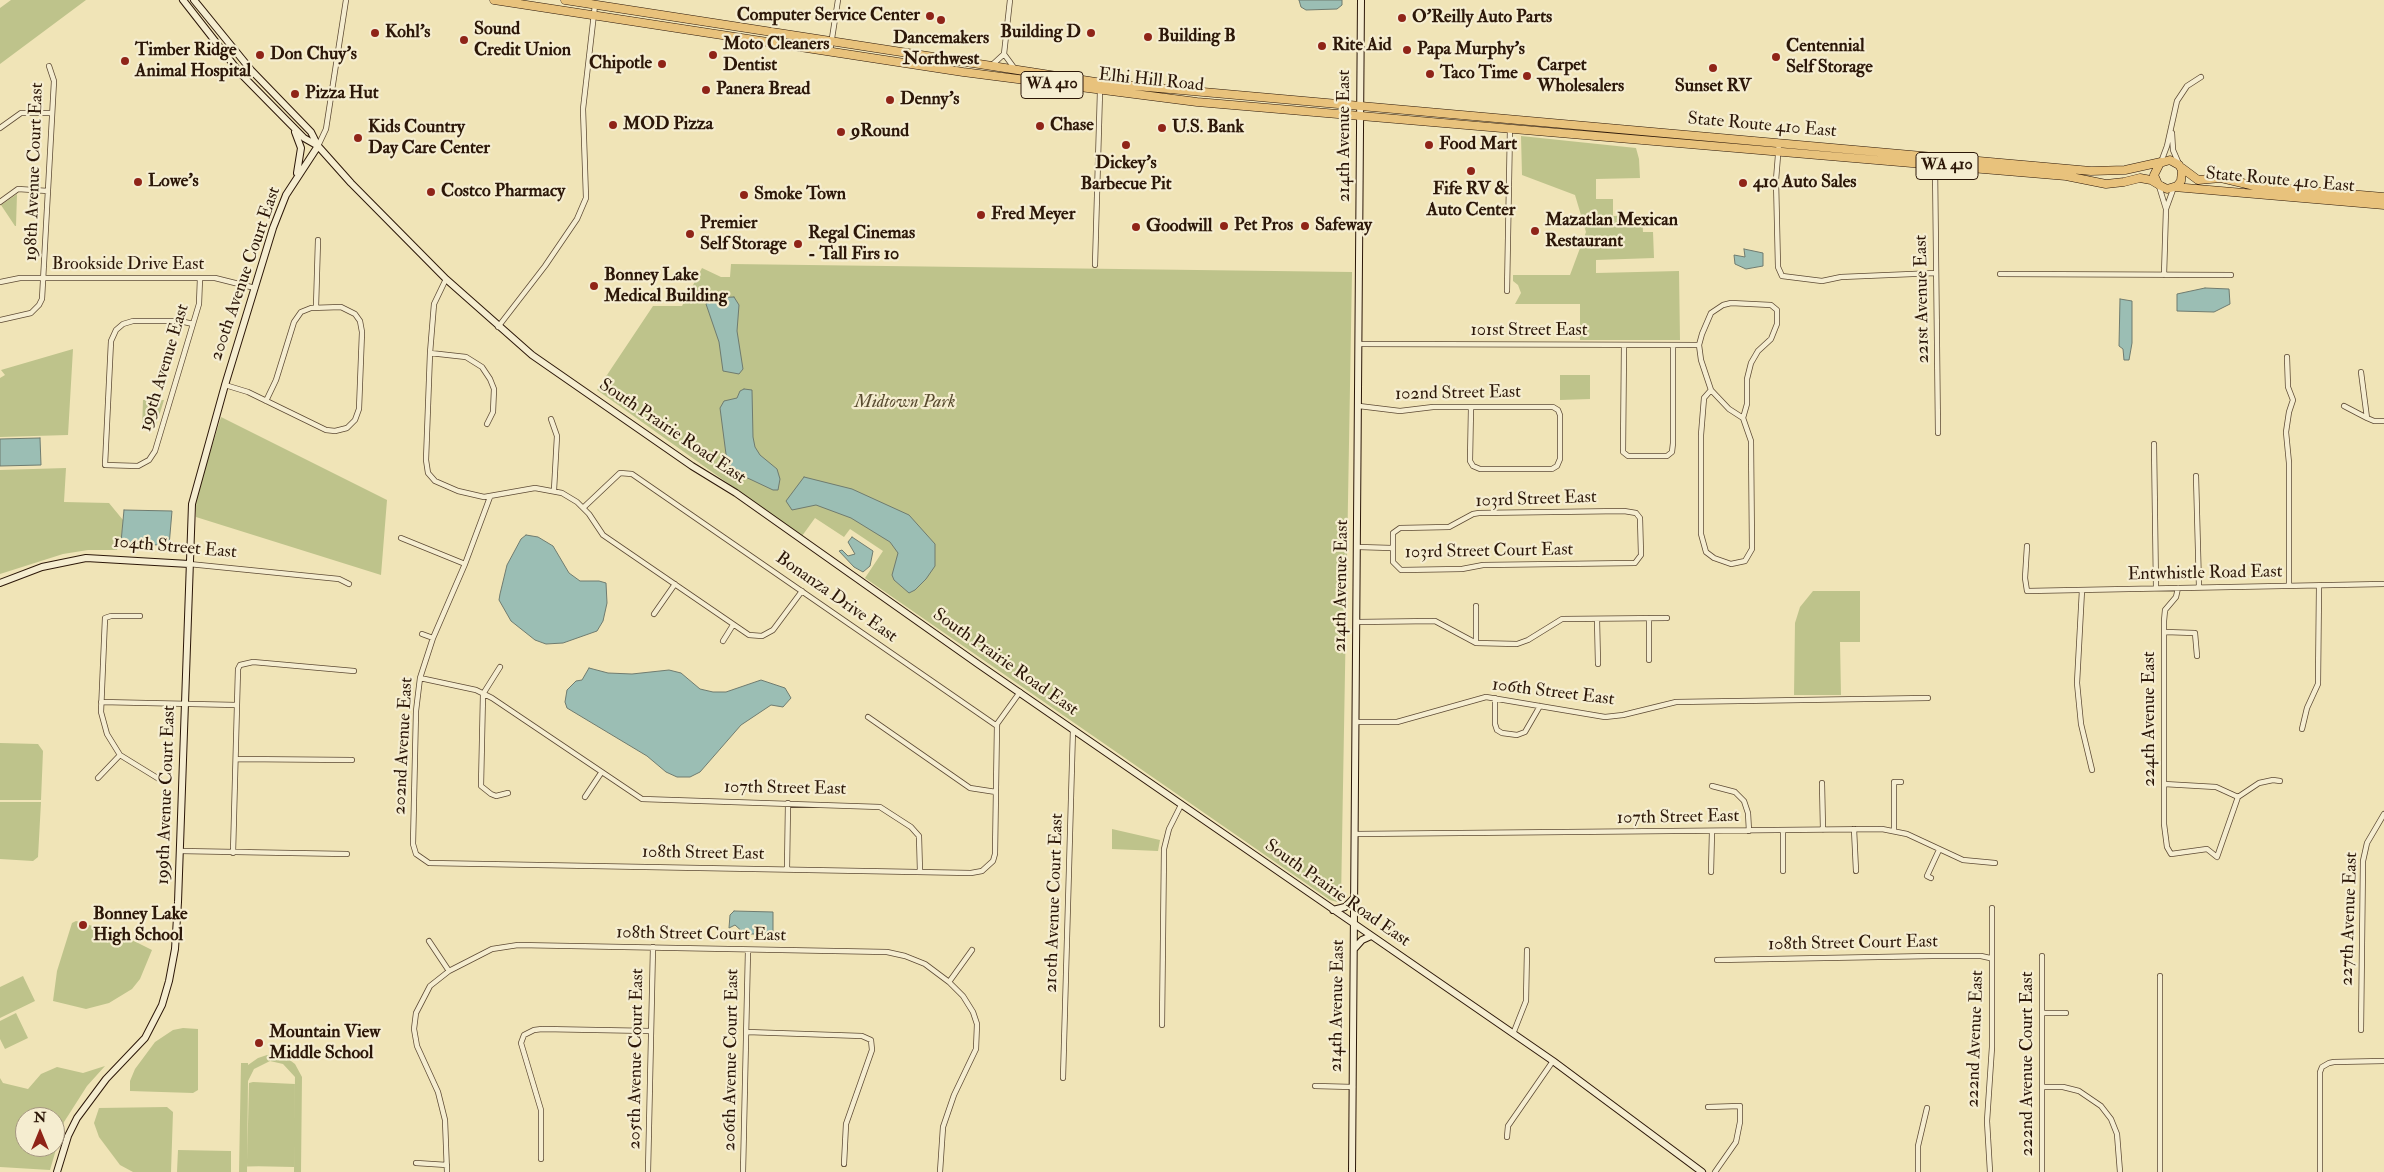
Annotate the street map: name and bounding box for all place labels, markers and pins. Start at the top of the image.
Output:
place label: Computer Service Center [737,5,920,27]
place label: O'Reilly Auto Parts [1412,7,1552,29]
marker: Computer Service Center [924,10,936,22]
marker: O'Reilly Auto Parts [1396,12,1408,24]
marker: Dancemakers Northwest [935,14,947,26]
place label: Sound Credit Union [474,19,571,62]
place label: Kohl's [385,22,430,44]
place label: Building D [1000,22,1081,44]
place label: Building B [1158,26,1236,48]
marker: Kohl's [369,27,381,39]
marker: Building D [1085,27,1097,39]
place label: Dancemakers Northwest [893,28,989,70]
marker: Building B [1142,31,1154,43]
marker: Sound Credit Union [458,34,470,46]
place label: Moto Cleaners Dentist [723,34,829,76]
place label: Rite Aid [1332,35,1392,57]
place label: Centennial Self Storage [1786,36,1873,78]
place label: Papa Murphy's [1417,39,1525,61]
place label: Timber Ridge Animal Hospital [135,40,251,82]
marker: Rite Aid [1316,40,1328,52]
place label: Don Chuy's [270,44,357,66]
marker: Papa Murphy's [1401,44,1413,56]
marker: Don Chuy's [254,49,266,61]
marker: Moto Cleaners Dentist [707,49,719,61]
marker: Centennial Self Storage [1770,51,1782,63]
place label: Chipotle [589,53,652,75]
marker: Timber Ridge Animal Hospital [119,55,131,67]
place label: Carpet Wholesalers [1537,55,1624,98]
marker: Chipotle [656,58,668,70]
marker: Sunset RV [1707,62,1719,74]
place label: Taco Time [1440,63,1518,85]
marker: Taco Time [1424,68,1436,80]
marker: Carpet Wholesalers [1521,70,1533,82]
place label: Sunset RV [1675,76,1751,98]
place label: Panera Bread [716,79,810,101]
place label: Pizza Hut [305,83,379,105]
marker: Panera Bread [700,84,712,96]
marker: Pizza Hut [289,88,301,100]
place label: Denny's [900,89,959,111]
marker: Denny's [884,94,896,106]
place label: MOD Pizza [623,114,713,136]
place label: Chase [1050,115,1094,137]
place label: Kids Country Day Care Center [368,117,490,160]
place label: U.S. Bank [1172,117,1244,139]
marker: MOD Pizza [607,119,619,131]
marker: Chase [1034,120,1046,132]
place label: 9Round [851,121,909,143]
marker: U.S. Bank [1156,122,1168,134]
marker: 9Round [835,126,847,138]
marker: Kids Country Day Care Center [352,132,364,144]
place label: Food Mart [1439,134,1517,156]
marker: Dickey's Barbecue Pit [1120,139,1132,151]
marker: Food Mart [1423,139,1435,151]
place label: Dickey's Barbecue Pit [1080,153,1172,195]
marker: Fife RV & Auto Center [1465,165,1477,177]
place label: Lowe's [148,171,199,193]
place label: 410 Auto Sales [1753,172,1857,194]
marker: Lowe's [132,176,144,188]
marker: 410 Auto Sales [1737,177,1749,189]
place label: Fife RV & Auto Center [1427,179,1515,222]
place label: Costco Pharmacy [441,181,565,203]
place label: Smoke Town [754,184,846,206]
marker: Costco Pharmacy [425,186,437,198]
marker: Smoke Town [738,189,750,201]
place label: Fred Meyer [991,204,1075,226]
marker: Fred Meyer [975,209,987,221]
place label: Mazatlan Mexican Restaurant [1545,210,1678,252]
place label: Premier Self Storage [700,213,787,255]
place label: Pet Pros [1234,215,1293,237]
place label: Safeway [1315,215,1372,237]
place label: Goodwill [1146,216,1212,238]
marker: Pet Pros [1218,220,1230,232]
marker: Safeway [1299,220,1311,232]
marker: Goodwill [1130,221,1142,233]
place label: Regal Cinemas - Tall Firs 10 [808,223,915,266]
marker: Mazatlan Mexican Restaurant [1529,225,1541,237]
marker: Premier Self Storage [684,228,696,240]
marker: Regal Cinemas - Tall Firs 10 [792,238,804,250]
place label: Bonney Lake Medical Building [604,265,727,308]
marker: Bonney Lake Medical Building [588,280,600,292]
place label: Bonney Lake High School [93,904,188,946]
marker: Bonney Lake High School [77,919,89,931]
place label: Mountain View Middle School [269,1022,380,1064]
marker: Mountain View Middle School [253,1037,265,1049]

